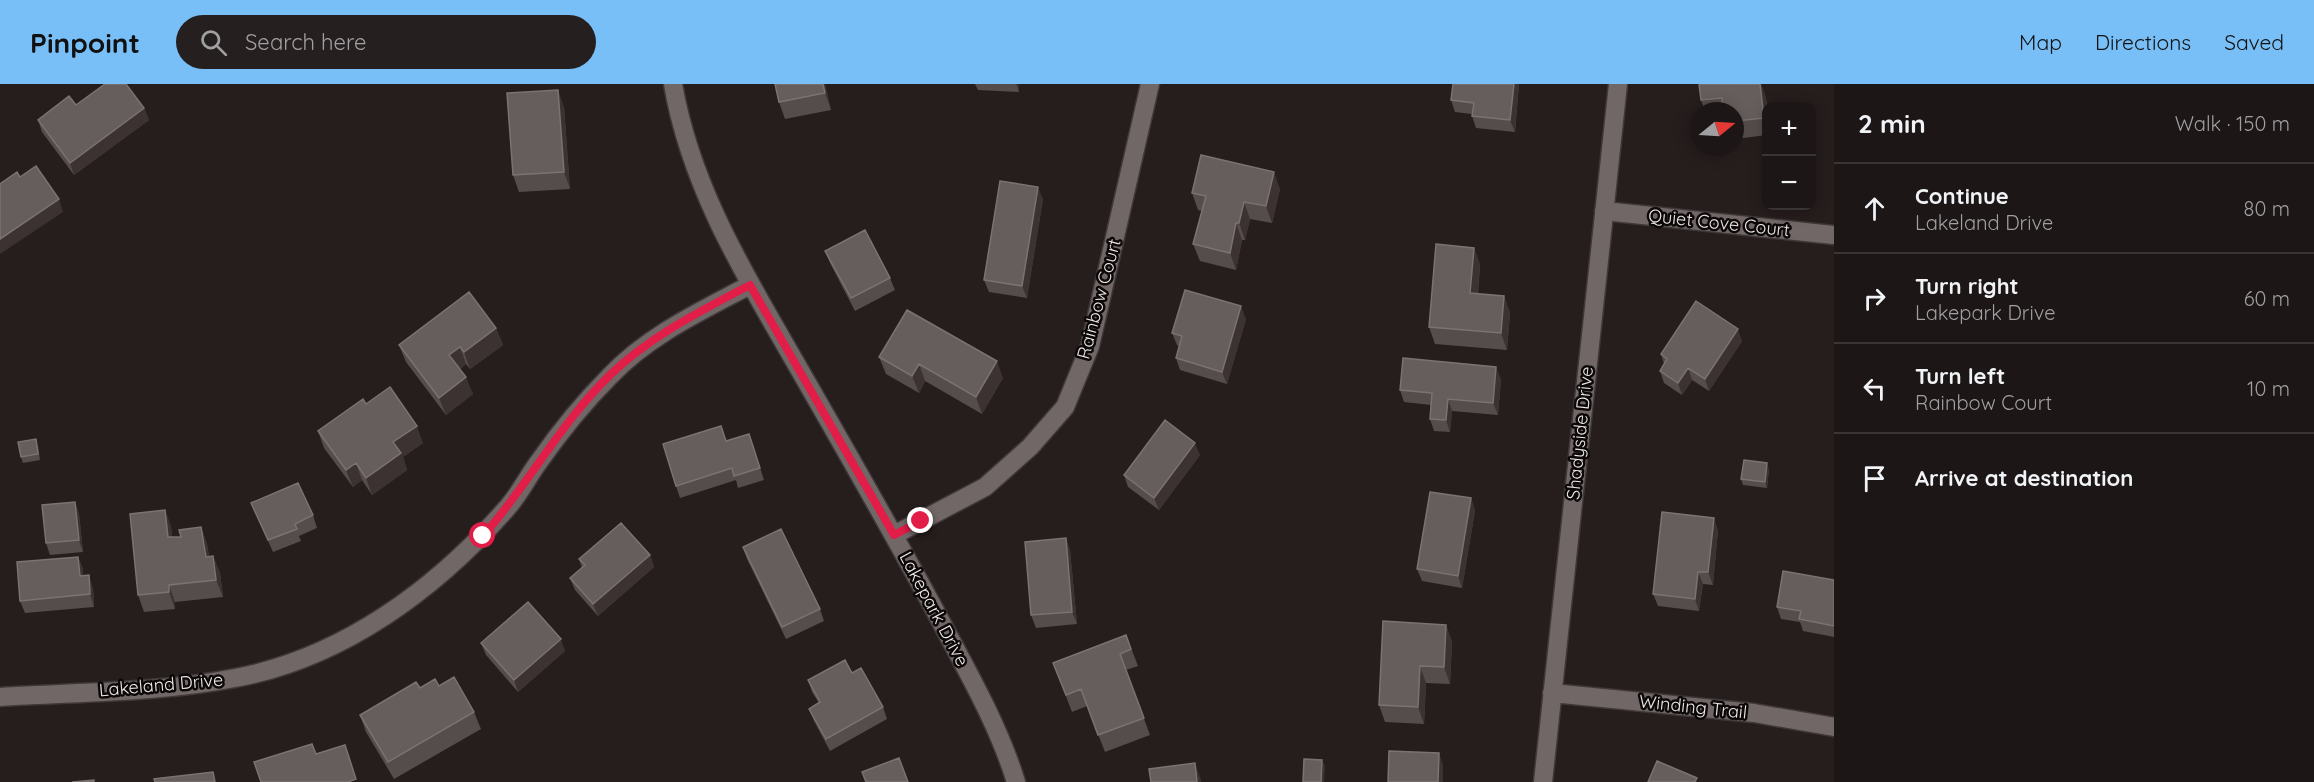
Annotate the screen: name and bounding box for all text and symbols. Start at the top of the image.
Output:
search box [176,15,596,69]
text: Pinpoint [30,25,140,60]
icon: search [197,26,230,59]
text: Search here [245,28,366,56]
text: Map [2019,29,2062,55]
text: Directions [2095,29,2191,55]
text: Saved [2224,29,2284,55]
north arrow [1690,102,1744,156]
map controls [1762,102,1816,210]
button: + [1762,102,1816,156]
text: 2 min [1858,107,1926,140]
text: Walk · 150 m [2175,111,2290,136]
button: − [1762,156,1816,210]
text: Continue [1915,182,2009,210]
icon: ahead [1858,192,1891,225]
text: 80 m [2244,196,2290,221]
street label: Quiet Cove Court [1647,204,1791,241]
text: Lakeland Drive [1915,210,2053,235]
street label: Rainbow Court [1071,236,1126,361]
text: Turn right [1915,272,2019,300]
icon: right [1858,282,1891,315]
text: 60 m [2244,286,2290,311]
text: Lakepark Drive [1915,300,2056,325]
text: Turn left [1915,362,2005,390]
street label: Shadyside Drive [1561,365,1598,501]
icon: left [1858,372,1891,405]
text: 10 m [2247,376,2290,401]
text: Rainbow Court [1915,390,2052,415]
icon: arrive [1858,462,1891,495]
text: Arrive at destination [1915,464,2133,492]
route end [907,507,933,533]
route start [469,522,495,548]
street label: Lakepark Drive [895,548,974,670]
street label: Lakeland Drive [98,668,224,701]
street label: Winding Trail [1638,689,1748,724]

